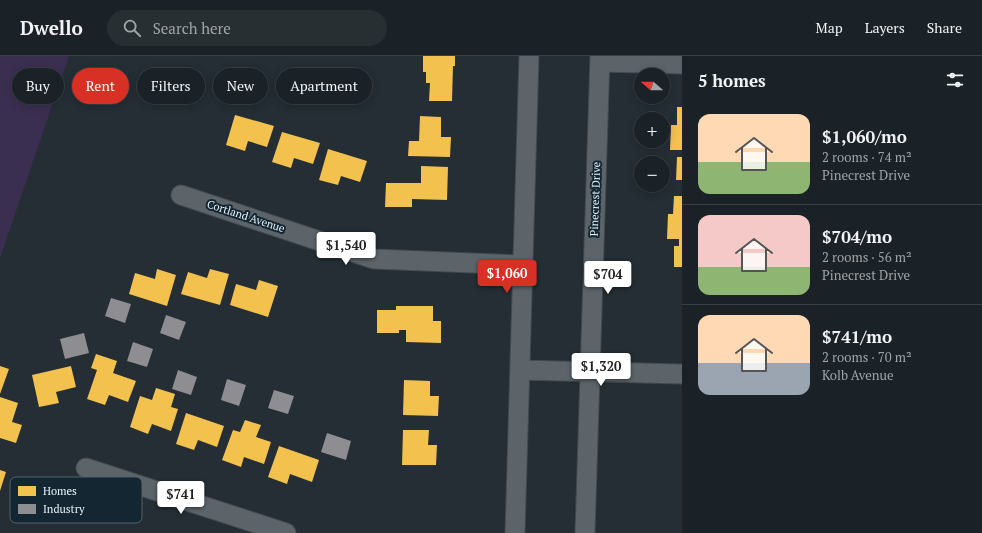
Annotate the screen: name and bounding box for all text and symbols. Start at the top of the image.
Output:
search box [107,10,387,46]
text: Dwello [20,15,83,40]
icon: search [121,17,143,39]
text: Search here [153,18,231,38]
text: Map [816,18,843,37]
text: Layers [865,18,905,37]
text: Share [927,18,962,37]
chip: Buy [12,68,64,104]
chip: Rent [72,68,129,104]
chip: Filters [137,68,205,104]
chip: New [213,68,268,104]
chip: Apartment [276,68,372,104]
north arrow [634,68,670,104]
map controls [634,68,670,192]
text: 5 homes [698,69,766,92]
icon: filters [944,69,966,91]
button: + [634,112,670,148]
text: $1,060/mo [822,125,907,148]
icon: home [730,130,778,178]
text: 2 rooms · 74 m² [822,148,912,166]
button: − [634,156,670,192]
street label: Pinecrest Drive [587,161,603,237]
text: Pinecrest Drive [822,166,910,184]
street label: Cortland Avenue [205,197,287,235]
text: $704/mo [822,225,892,248]
icon: home [730,231,778,279]
pin: $1,540 [313,232,379,266]
text: $1,540 [326,236,366,254]
text: 2 rooms · 56 m² [822,248,912,266]
pin: $1,060 [474,260,540,294]
pin: $704 [584,261,632,295]
text: $1,060 [487,264,527,282]
text: $704 [593,265,623,283]
text: Pinecrest Drive [822,266,910,284]
text: $741/mo [822,325,892,348]
icon: home [730,331,778,379]
text: 2 rooms · 70 m² [822,348,912,366]
pin: $1,320 [568,353,634,387]
text: $1,320 [581,357,621,375]
text: Kolb Avenue [822,366,893,384]
legend [10,477,142,523]
pin: $741 [157,481,205,515]
text: Homes [43,484,77,498]
text: $741 [166,485,196,503]
text: Industry [43,502,85,516]

